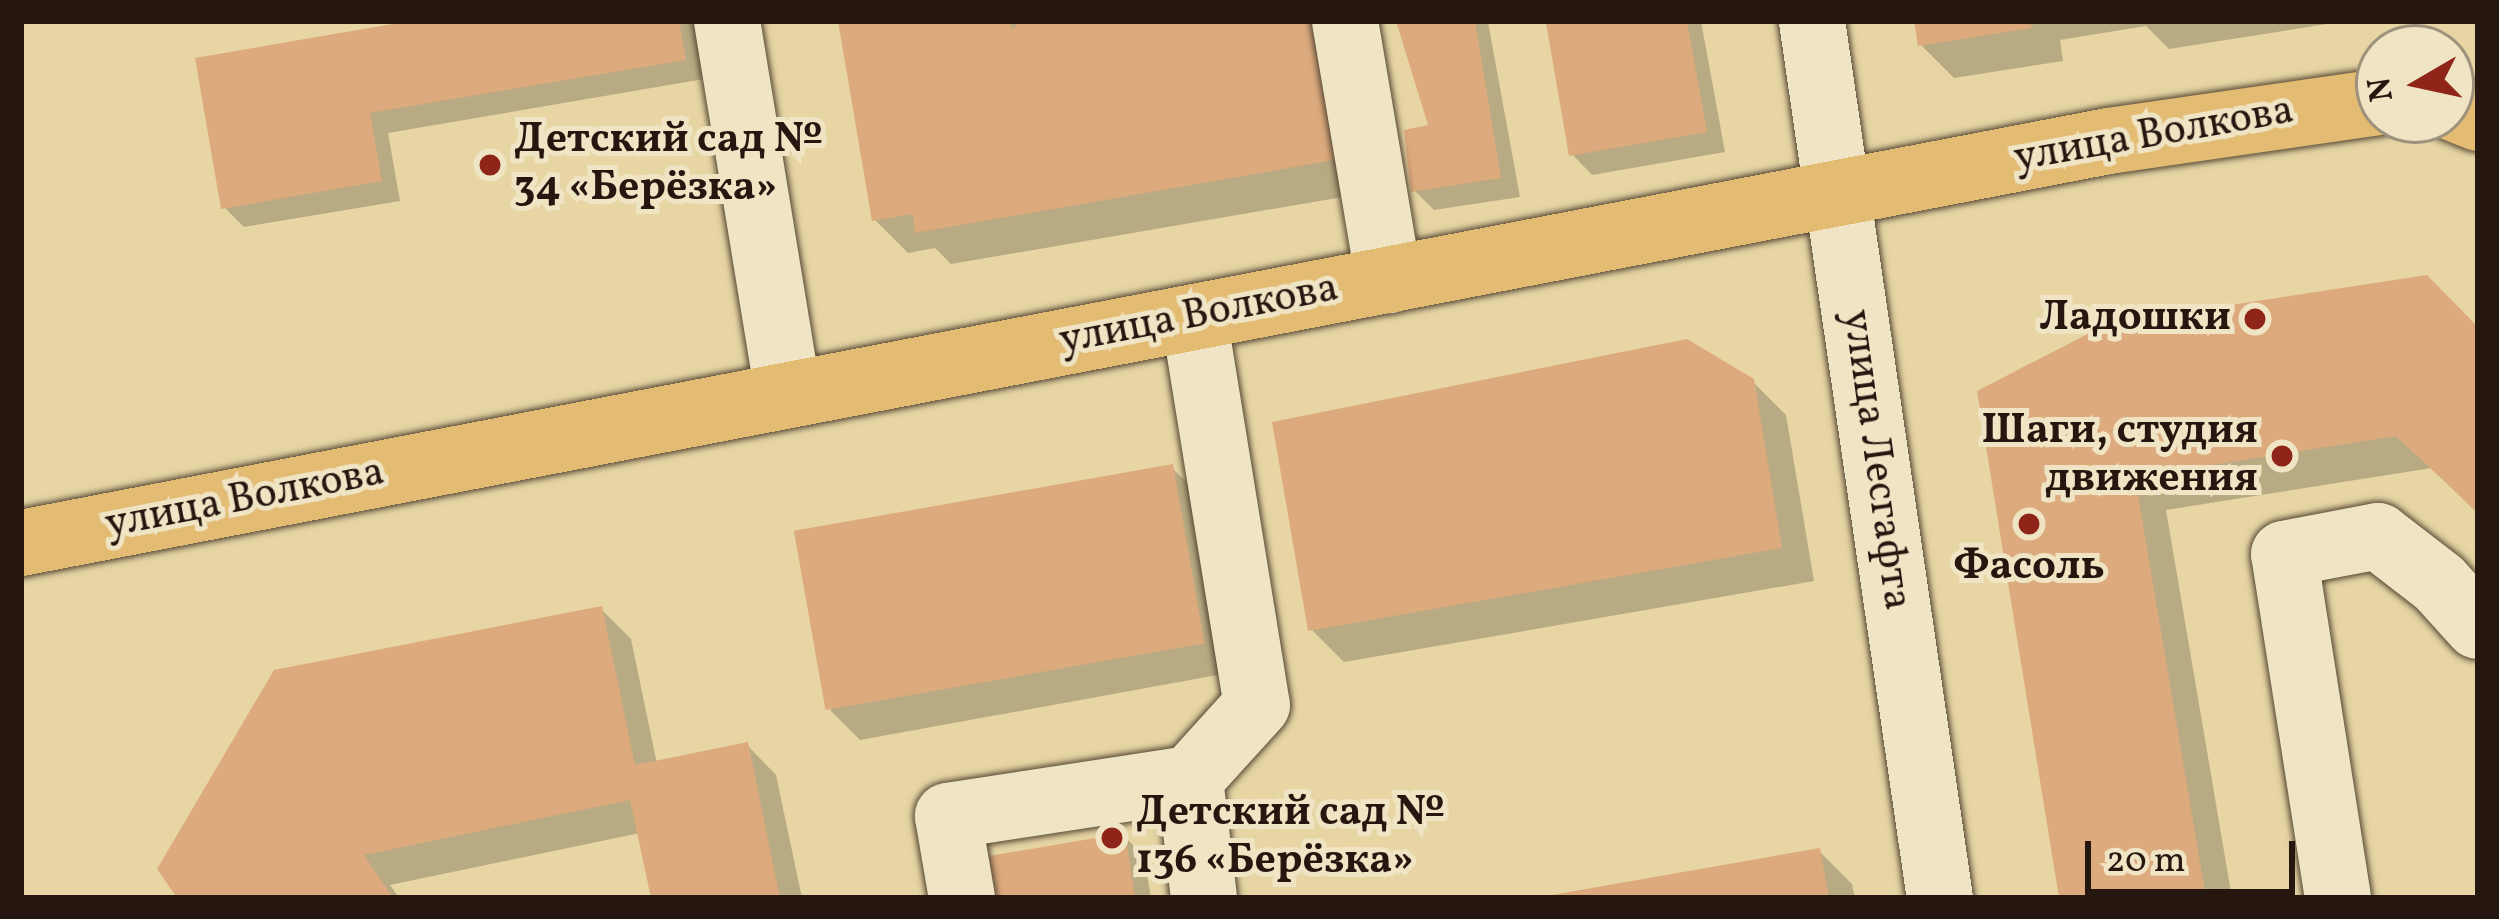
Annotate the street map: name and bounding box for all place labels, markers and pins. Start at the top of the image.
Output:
place label: Детский сад № 34 «Берёзка» [514,116,823,214]
marker: Детский сад № 34 «Берёзка» [477,152,503,178]
place label: Ладошки [2039,294,2231,344]
marker: Ладошки [2242,306,2268,332]
place label: Шаги, студия движения [1981,407,2258,506]
marker: Шаги, студия движения [2269,443,2295,469]
marker: Фасоль [2016,511,2042,537]
place label: Фасоль [1953,543,2105,593]
place label: Детский сад № 136 «Берёзка» [1136,789,1445,888]
marker: Детский сад № 136 «Берёзка» [1099,825,1125,851]

